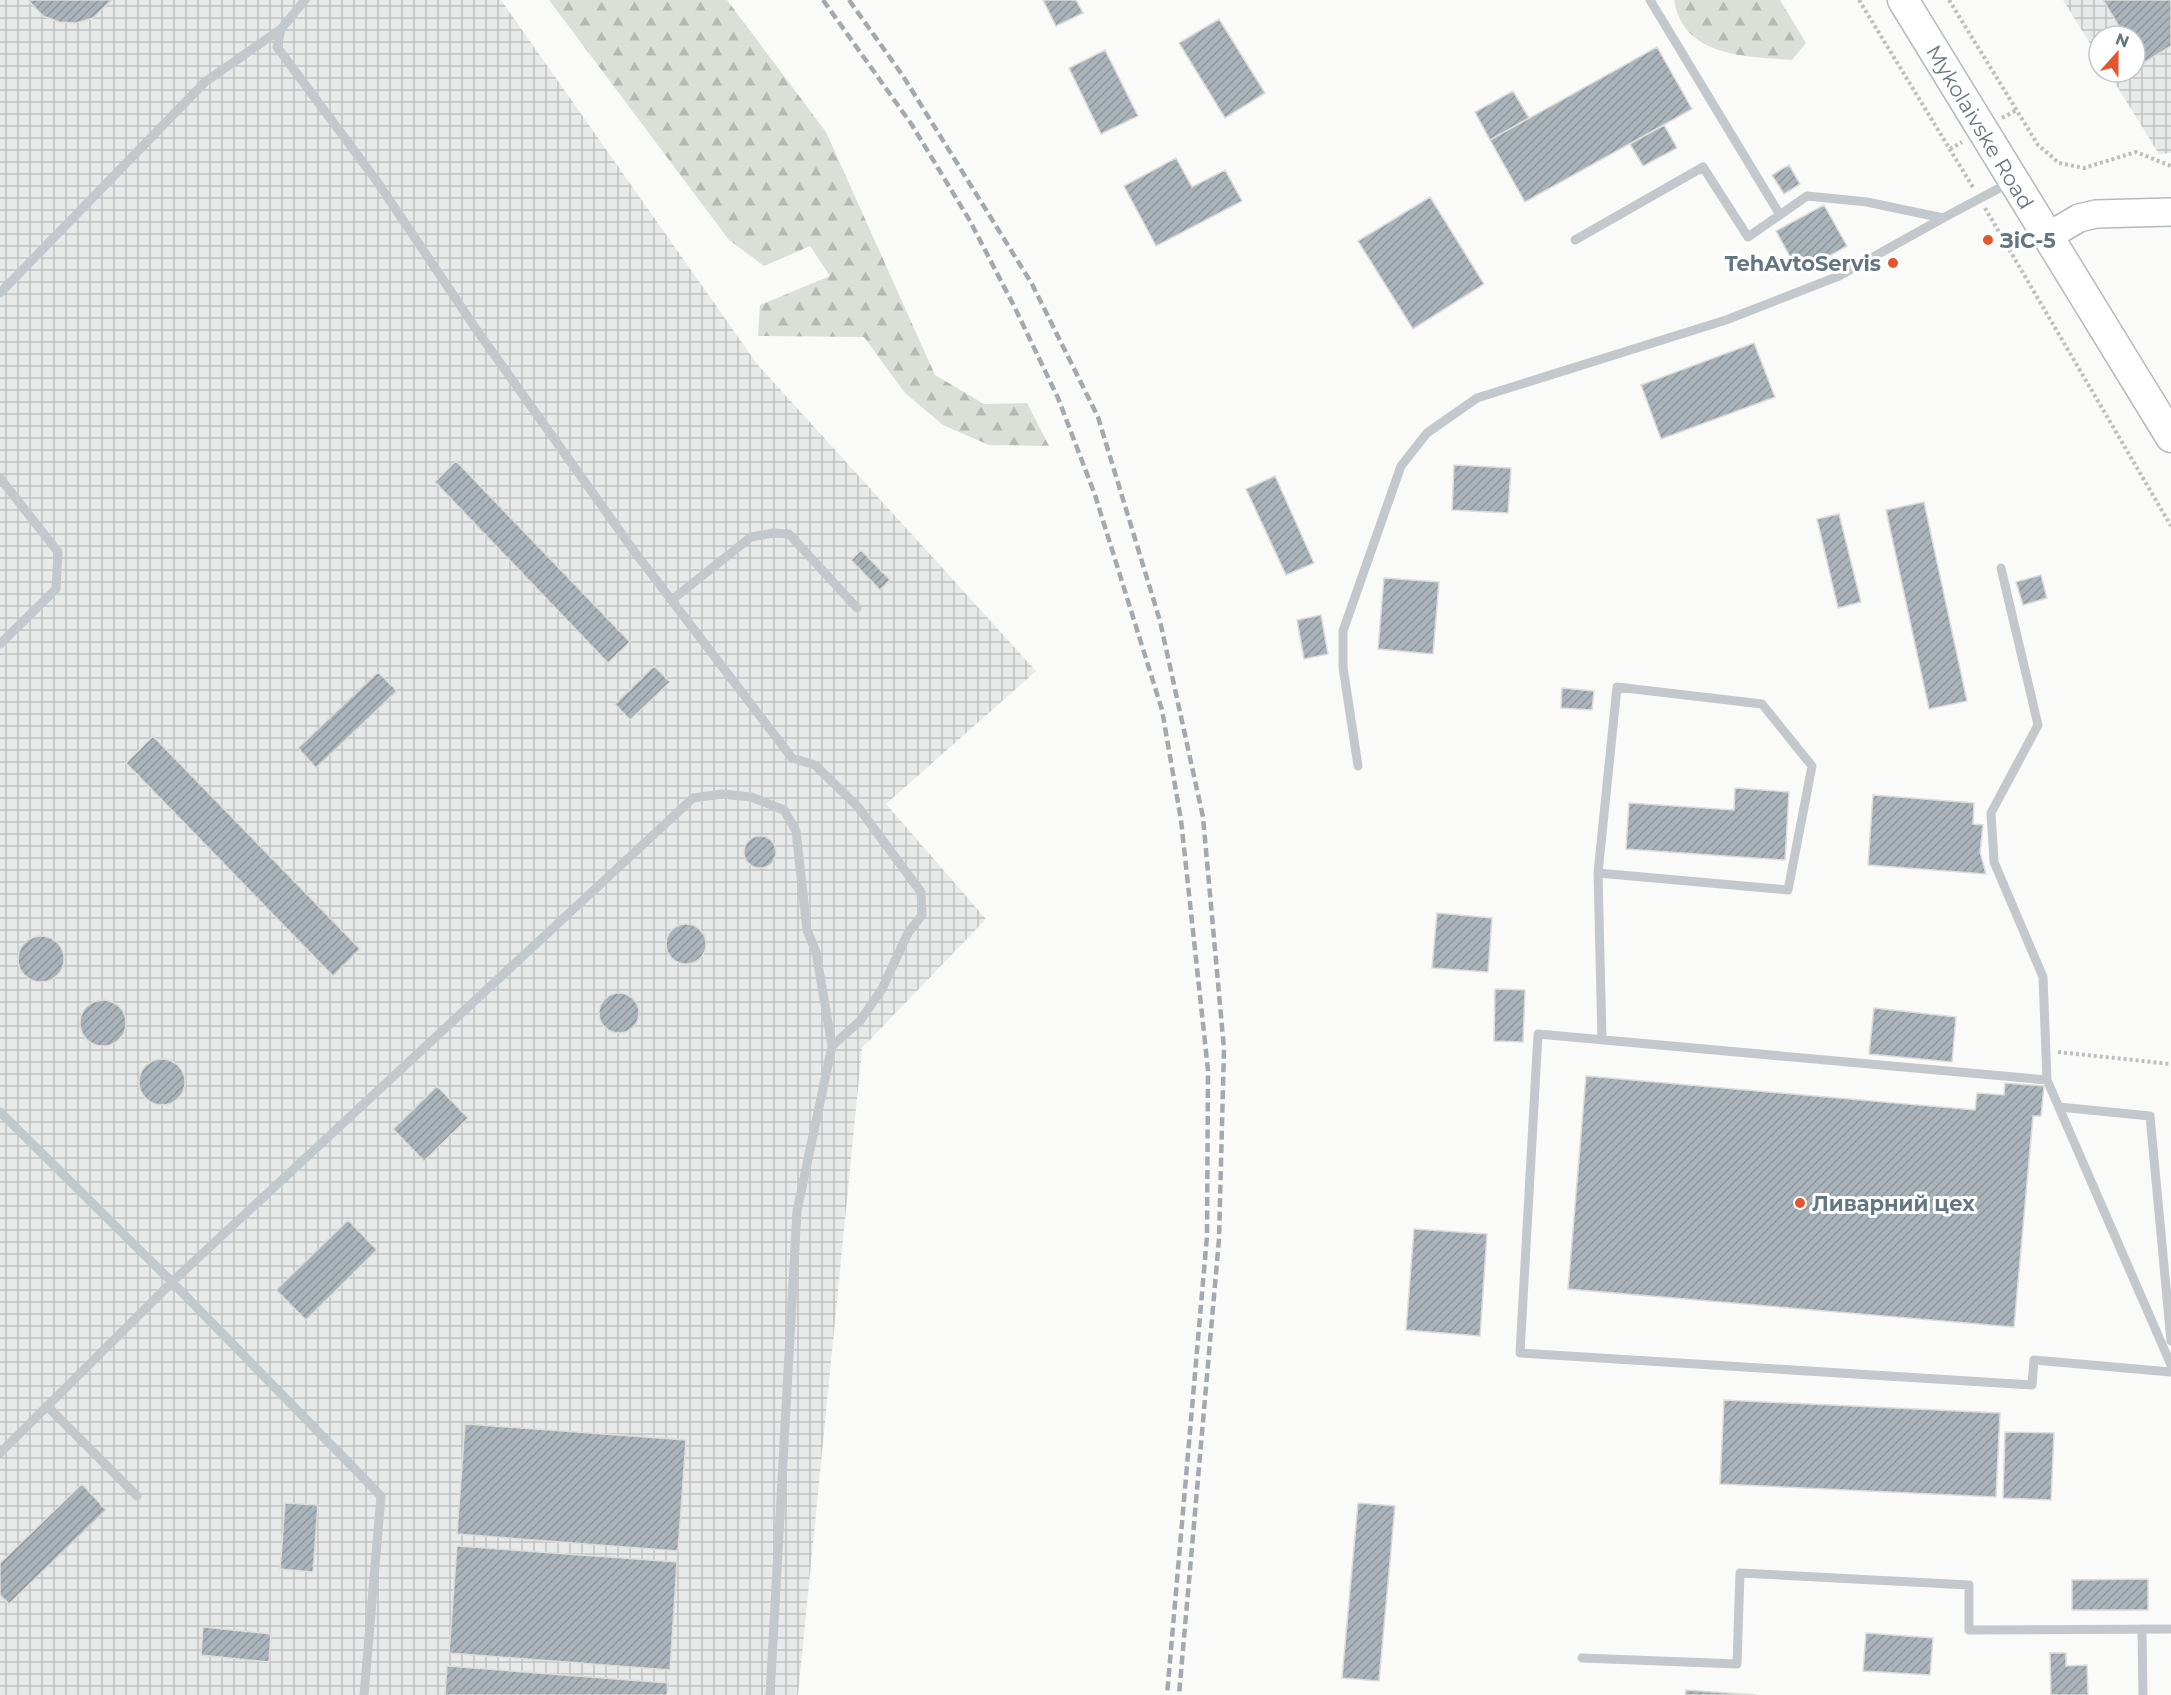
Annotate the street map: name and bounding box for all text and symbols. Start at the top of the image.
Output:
north arrow [2087,24,2147,84]
text: N [2113,29,2132,52]
street label: Mykolaivske Road [1921,40,2039,214]
place label: ЗіС-5 [1999,228,2056,253]
marker: ЗіС-5 [1981,233,1995,247]
place label: TehAvtoServis [1725,251,1881,276]
marker: TehAvtoServis [1886,256,1900,270]
place label: Ливарний цех [1812,1191,1975,1216]
marker: Ливарний цех [1793,1196,1807,1210]

